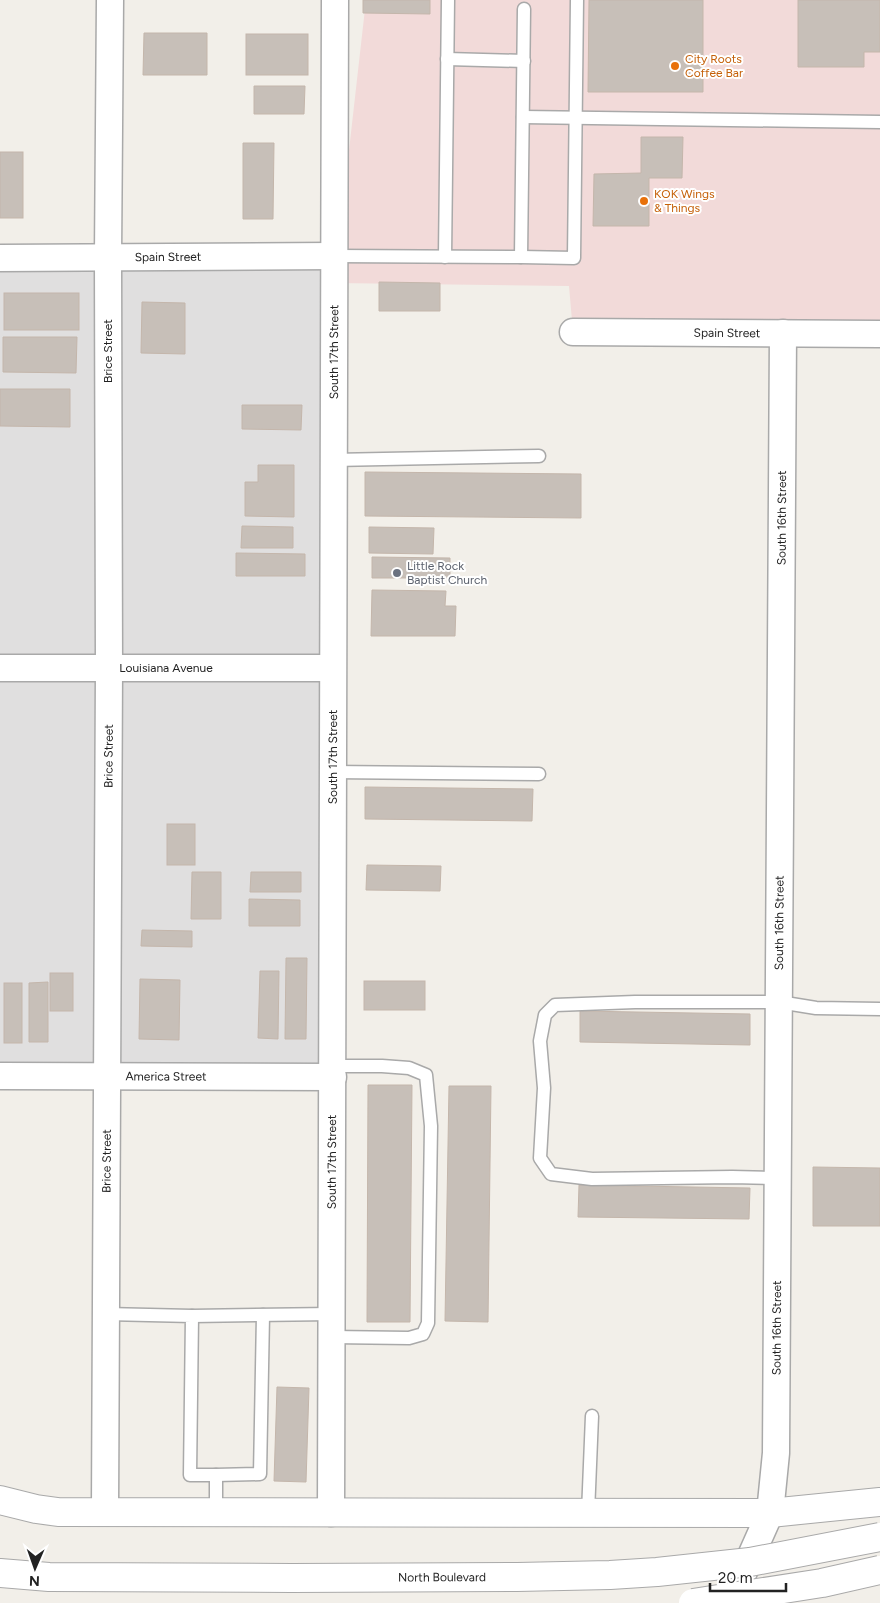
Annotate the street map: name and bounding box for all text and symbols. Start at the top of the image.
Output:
place label: City Roots Coffee Bar [685,52,743,80]
marker: City Roots Coffee Bar [669,60,681,72]
place label: KOK Wings & Things [654,187,715,215]
marker: KOK Wings & Things [638,195,650,207]
street label: Spain Street [135,250,202,264]
street label: South 17th Street [327,304,341,399]
street label: Brice Street [101,319,115,383]
street label: Spain Street [694,326,761,340]
street label: South 16th Street [775,470,789,565]
place label: Little Rock Baptist Church [407,559,488,587]
marker: Little Rock Baptist Church [391,567,403,579]
street label: Louisiana Avenue [119,661,213,675]
street label: South 17th Street [326,709,340,804]
street label: Brice Street [101,724,116,788]
street label: South 16th Street [772,875,787,970]
street label: America Street [125,1069,207,1084]
street label: South 17th Street [325,1114,339,1209]
street label: Brice Street [100,1129,114,1193]
street label: South 16th Street [769,1280,784,1375]
north arrow [10,1543,60,1593]
scale bar [710,1560,786,1592]
text: 20 m [718,1569,752,1587]
street label: North Boulevard [398,1570,486,1585]
text: N [29,1572,40,1589]

